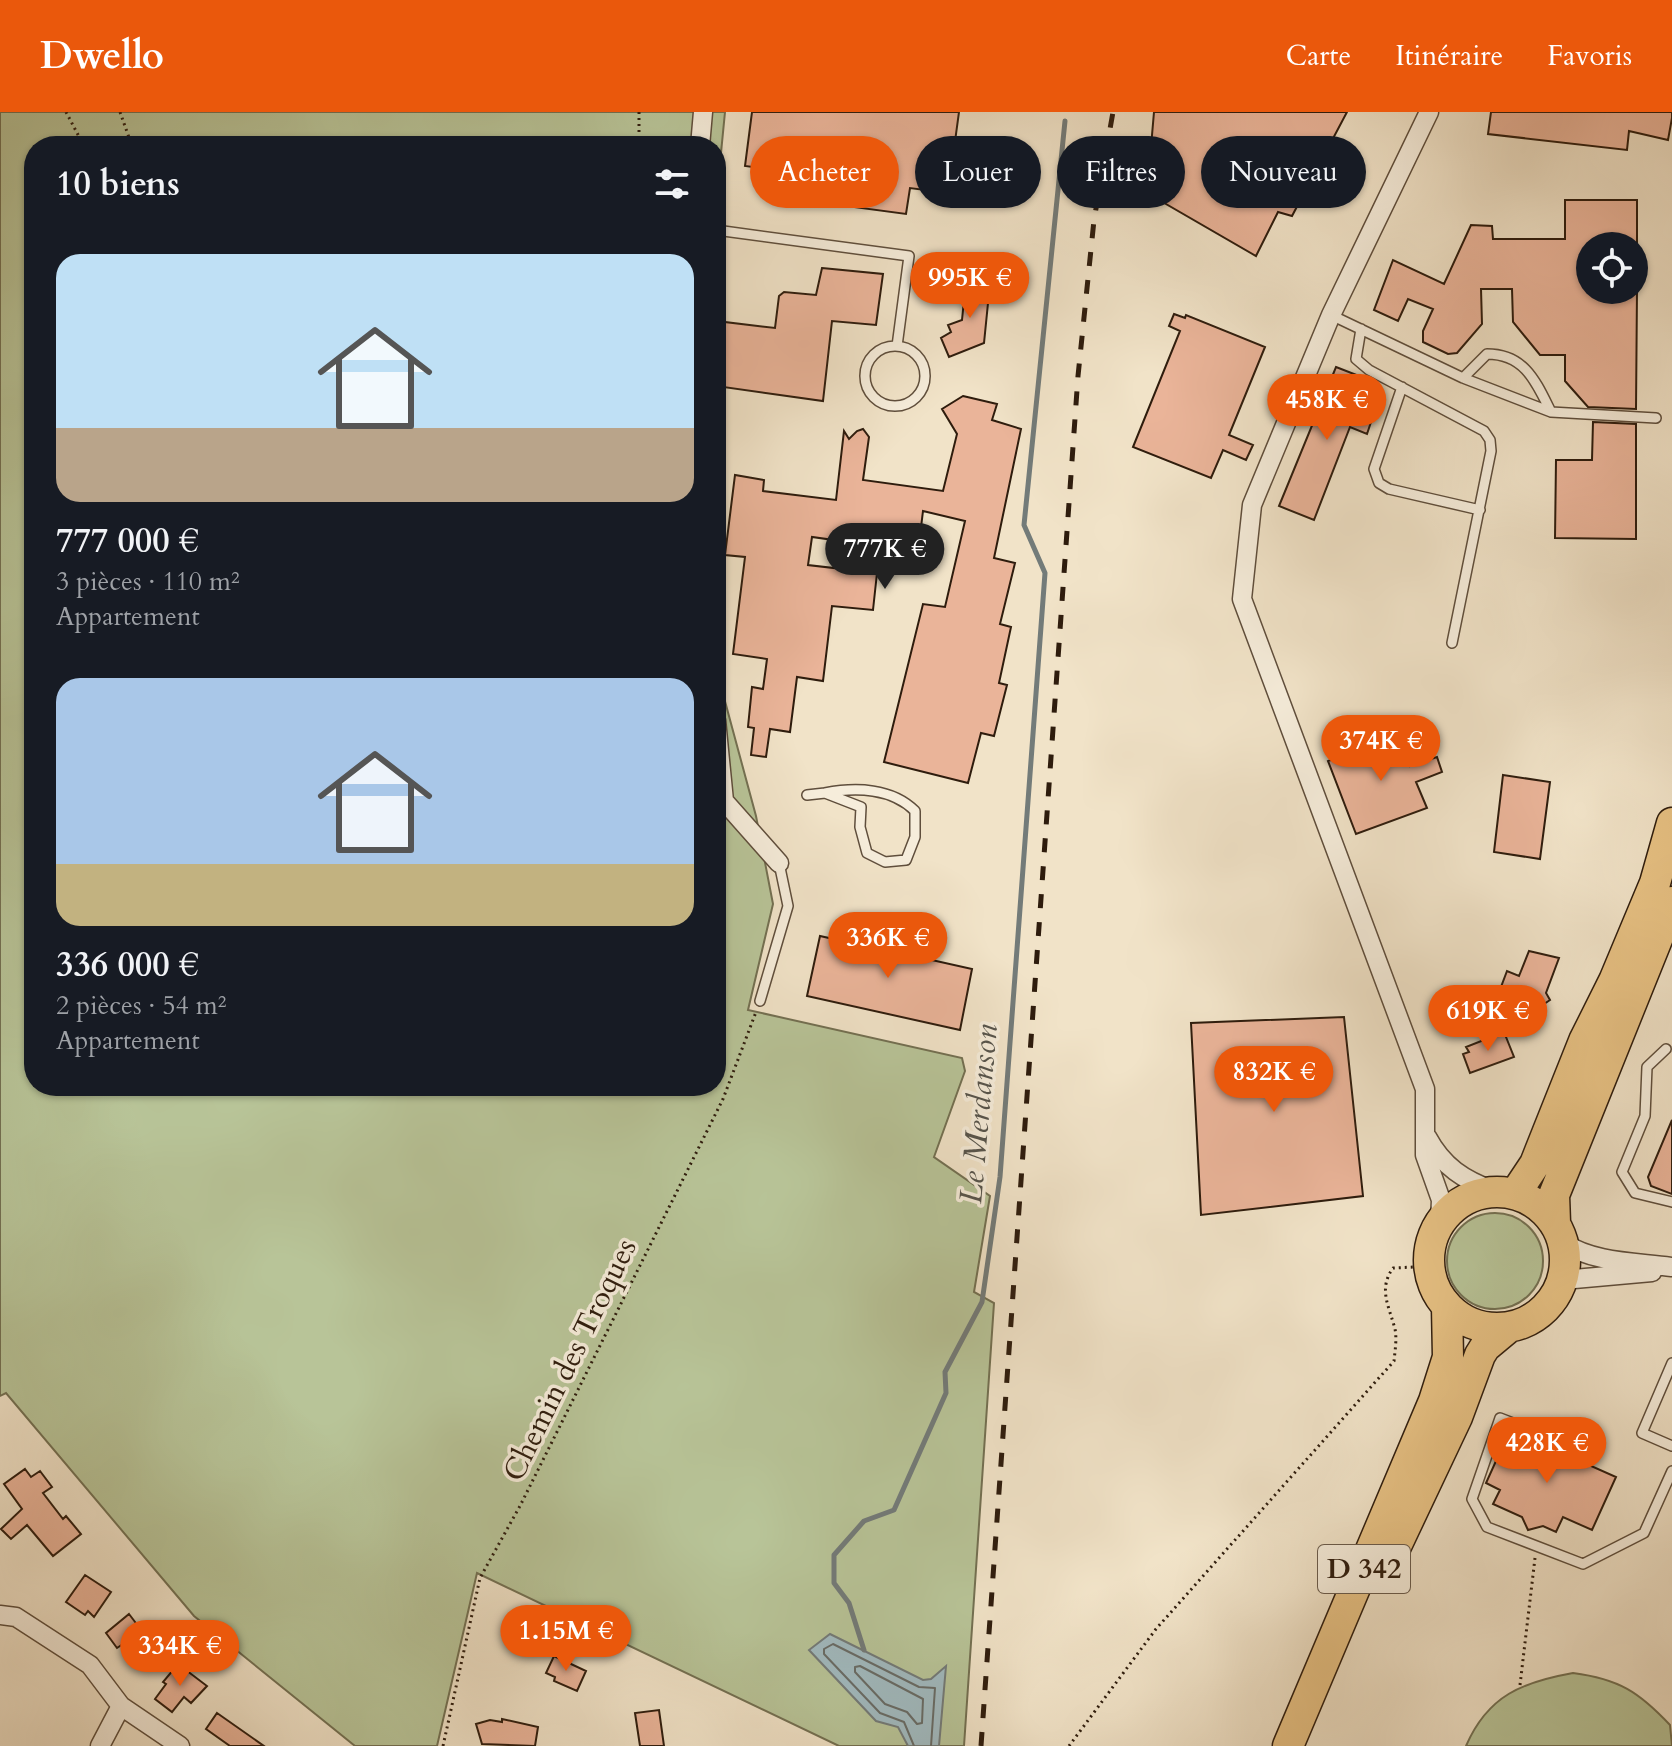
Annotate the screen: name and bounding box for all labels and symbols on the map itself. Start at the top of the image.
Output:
pin: 995K € [905,252,1035,320]
pin: 458K € [1262,374,1392,442]
pin: 777K € [820,523,950,591]
pin: 374K € [1316,715,1446,783]
pin: 336K € [823,912,953,980]
pin: 619K € [1423,985,1553,1053]
water label: Le Merdanson [949,1022,1009,1206]
pin: 832K € [1209,1046,1339,1114]
street label: Chemin des Troques [493,1232,647,1488]
pin: 428K € [1482,1417,1612,1485]
road number: D 342 [1318,1545,1410,1593]
pin: 1.15M € [492,1605,640,1673]
pin: 334K € [115,1620,245,1688]

